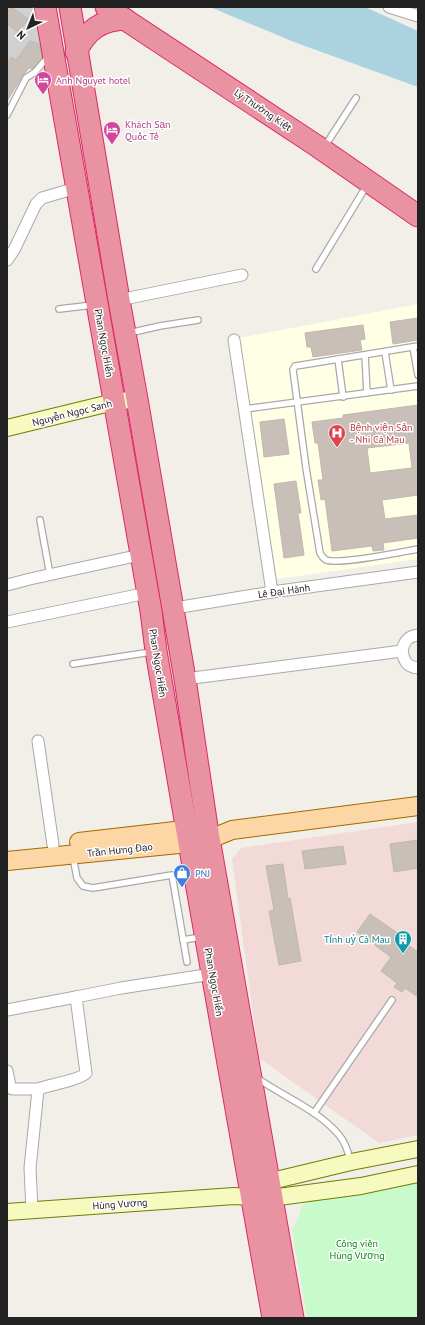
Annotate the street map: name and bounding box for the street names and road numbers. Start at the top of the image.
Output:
street label: Lý Thường Kiệt [232,86,295,134]
street label: Phan Ngọc Hiển [92,308,116,378]
street label: Nguyễn Ngọc Sanh [31,397,113,429]
street label: Lê Đại Hành [257,581,311,601]
street label: Phan Ngọc Hiển [146,628,170,698]
street label: Trần Hưng Đạo [86,840,154,860]
street label: Phan Ngọc Hiển [202,947,226,1017]
street label: Hùng Vương [92,1196,148,1212]

